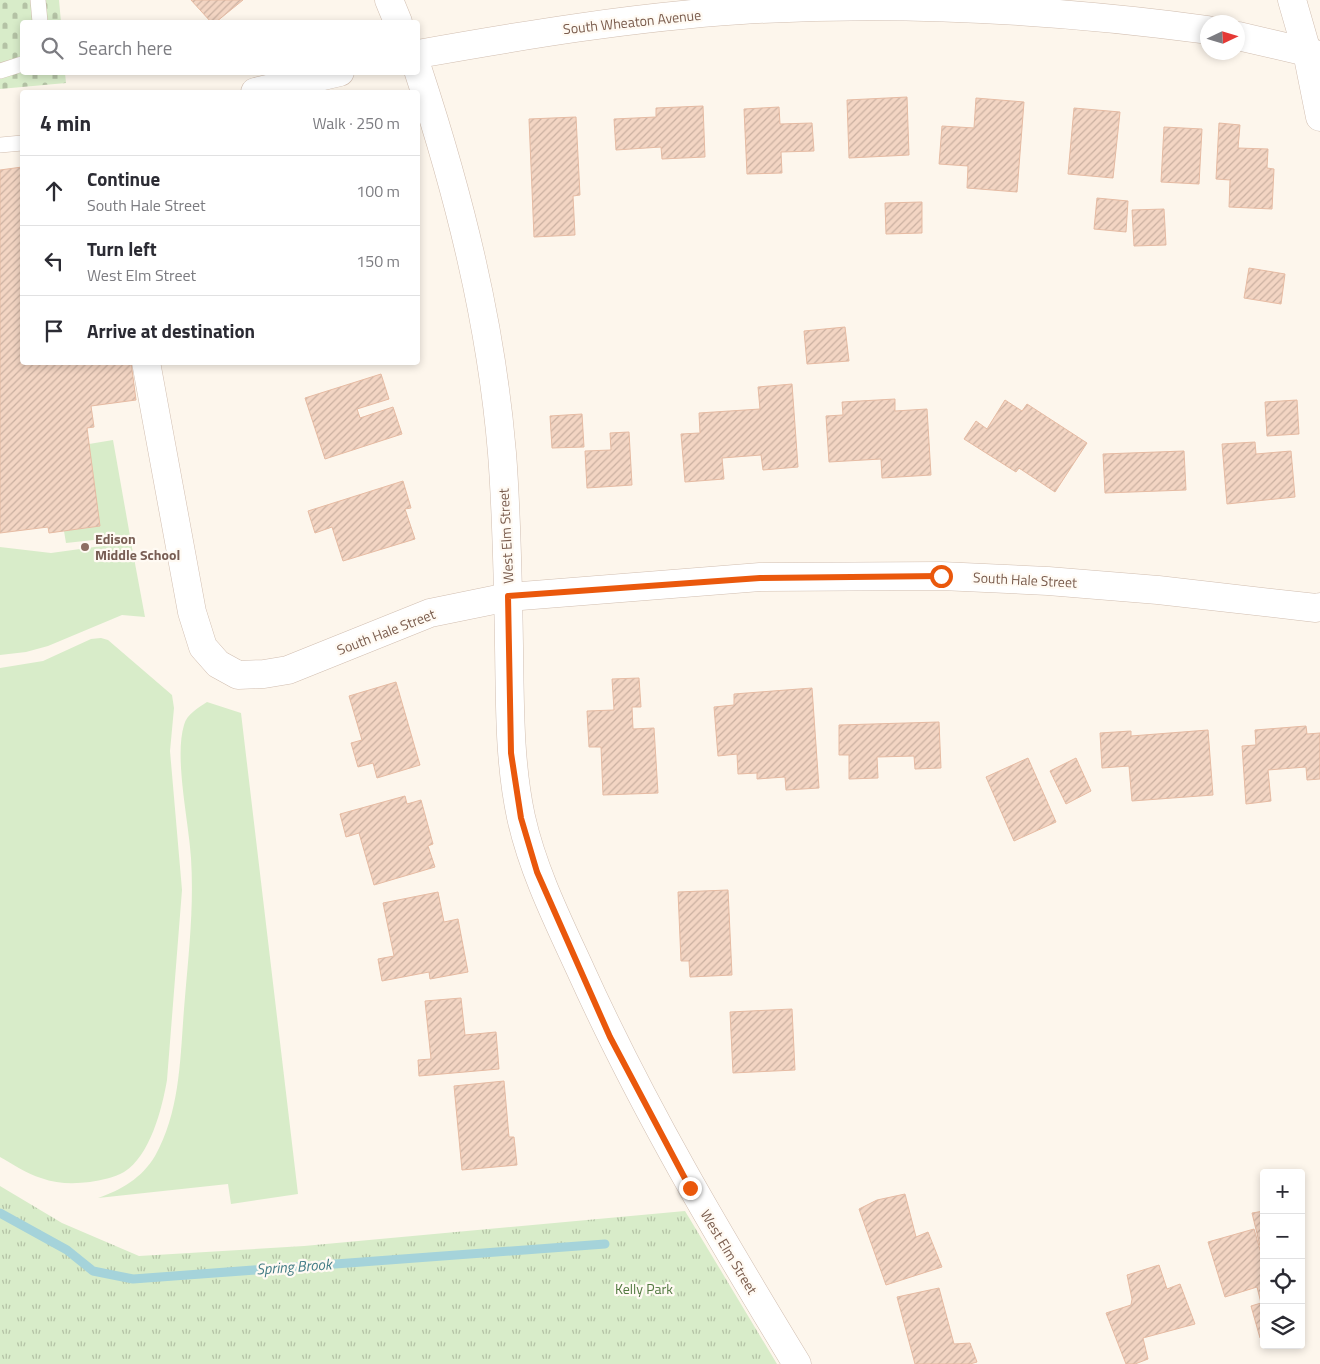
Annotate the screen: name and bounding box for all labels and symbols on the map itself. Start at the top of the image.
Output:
street label: South Wheaton Avenue [562,4,702,39]
north arrow [1200,15,1245,60]
street label: West Elm Street [493,488,518,584]
place label: Edison Middle School [95,528,180,565]
marker: Edison Middle School [79,541,91,553]
route start [930,565,953,588]
street label: South Hale Street [973,566,1078,593]
street label: South Hale Street [334,603,438,660]
route end [679,1177,702,1200]
street label: West Elm Street [696,1205,763,1298]
water label: Spring Brook [256,1252,335,1281]
park label: Kelly Park [615,1278,673,1299]

